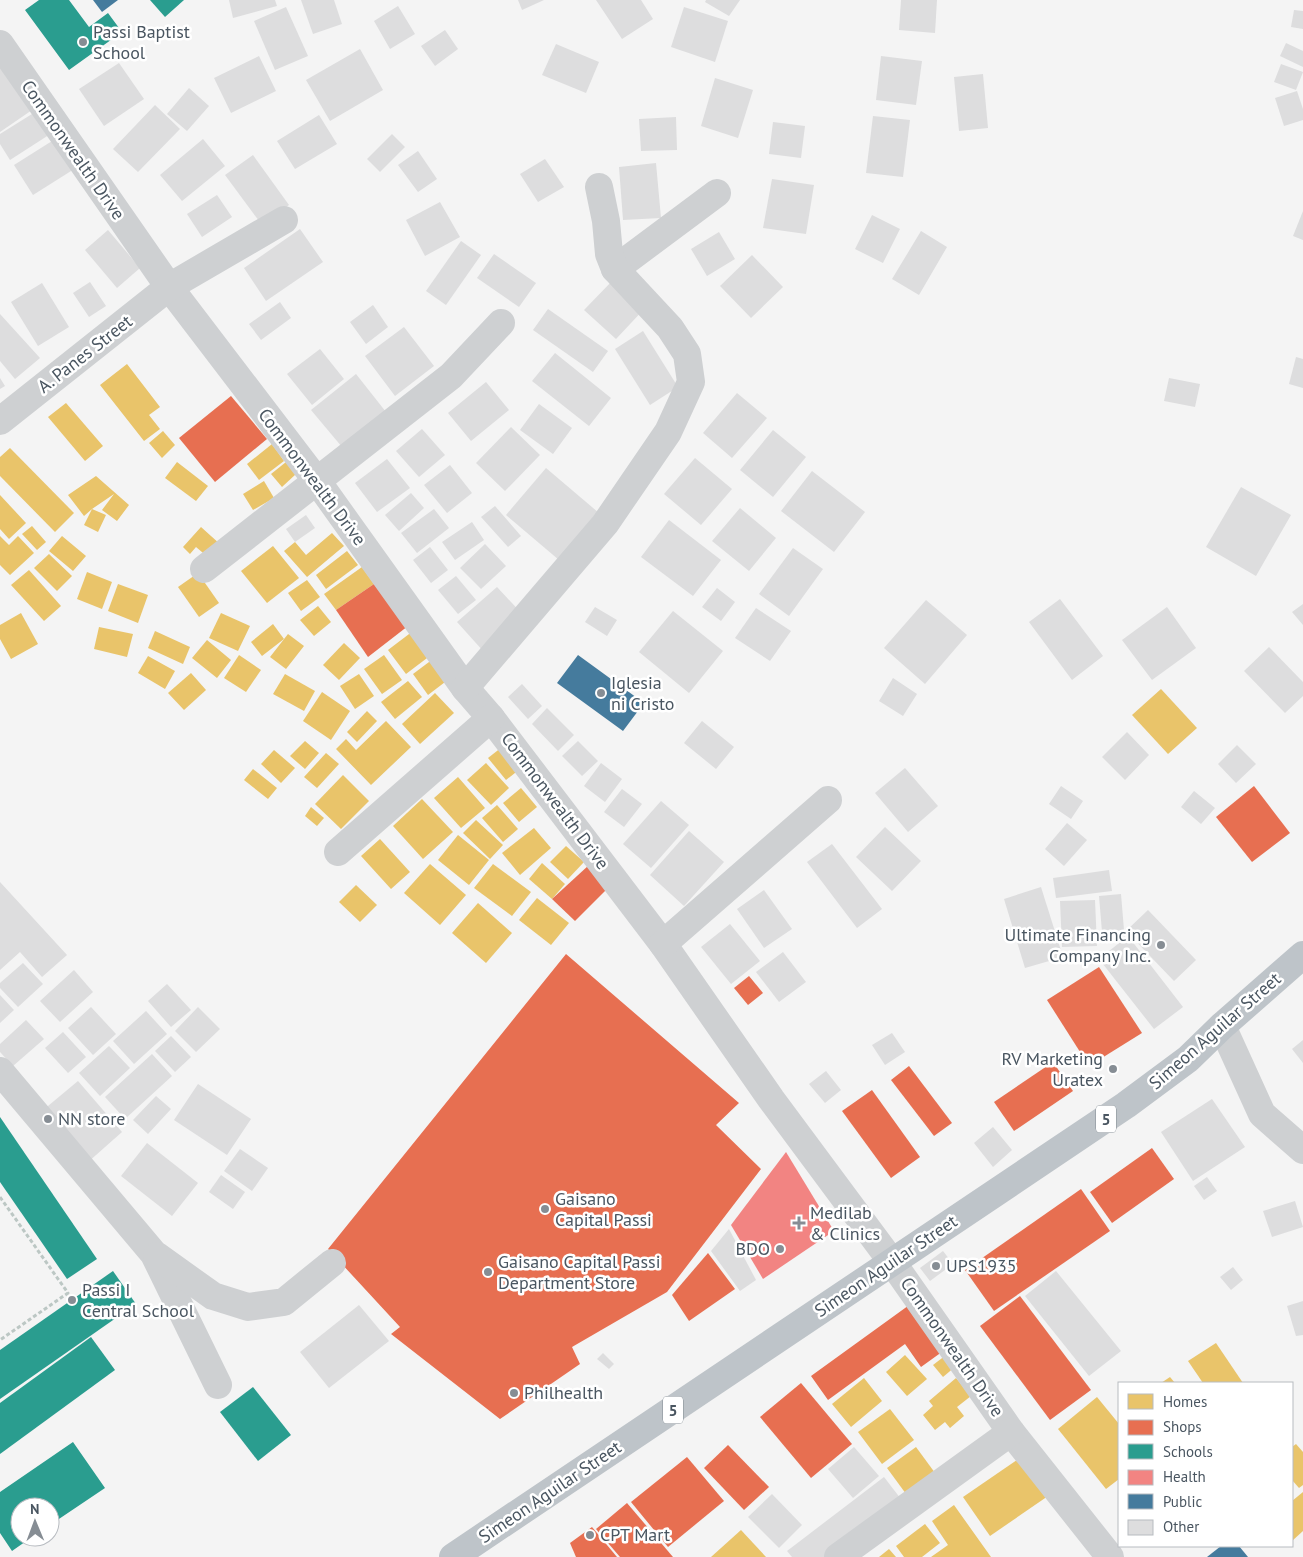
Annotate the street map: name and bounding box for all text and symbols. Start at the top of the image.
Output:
place label: Passi Baptist School [93,20,190,64]
marker: Passi Baptist School [77,36,89,48]
street label: Commonwealth Drive [17,75,130,224]
street label: A. Panes Street [33,309,137,398]
street label: Commonwealth Drive [253,404,371,550]
place label: Iglesia ni Cristo [611,671,675,715]
marker: Iglesia ni Cristo [595,687,607,699]
street label: Commonwealth Drive [496,728,614,874]
place label: Ultimate Financing Company Inc. [1004,923,1151,967]
marker: Ultimate Financing Company Inc. [1155,939,1167,951]
street label: Simeon Aguilar Street [1144,967,1285,1094]
place label: RV Marketing Uratex [1001,1047,1103,1091]
marker: RV Marketing Uratex [1107,1063,1119,1075]
road number: 5 [1096,1106,1116,1132]
place label: NN store [58,1107,125,1130]
marker: NN store [42,1113,54,1125]
place label: Gaisano Capital Passi [555,1187,652,1231]
place label: Medilab & Clinics [810,1201,880,1245]
marker: Gaisano Capital Passi [539,1203,551,1215]
street label: Simeon Aguilar Street [810,1209,961,1322]
marker: Medilab & Clinics [792,1216,806,1230]
place label: BDO [735,1237,770,1260]
marker: BDO [774,1243,786,1255]
place label: Gaisano Capital Passi Department Store [498,1250,660,1294]
place label: UPS1935 [946,1254,1017,1277]
marker: UPS1935 [930,1260,942,1272]
marker: Gaisano Capital Passi Department Store [482,1266,494,1278]
street label: Commonwealth Drive [896,1272,1009,1421]
place label: Passi I Central School [82,1278,195,1322]
marker: Passi I Central School [66,1294,78,1306]
place label: Philhealth [524,1381,603,1404]
legend [1118,1382,1293,1547]
marker: Philhealth [508,1387,520,1399]
text: Homes [1163,1392,1207,1411]
road number: 5 [663,1396,683,1424]
text: Shops [1163,1417,1202,1436]
street label: Simeon Aguilar Street [474,1435,625,1548]
text: Schools [1163,1442,1213,1461]
text: Health [1163,1467,1206,1486]
text: Public [1163,1492,1202,1511]
north arrow [10,1497,60,1547]
text: N [30,1500,40,1518]
text: Other [1163,1517,1199,1536]
place label: CPT Mart [600,1523,670,1546]
marker: CPT Mart [584,1529,596,1541]

